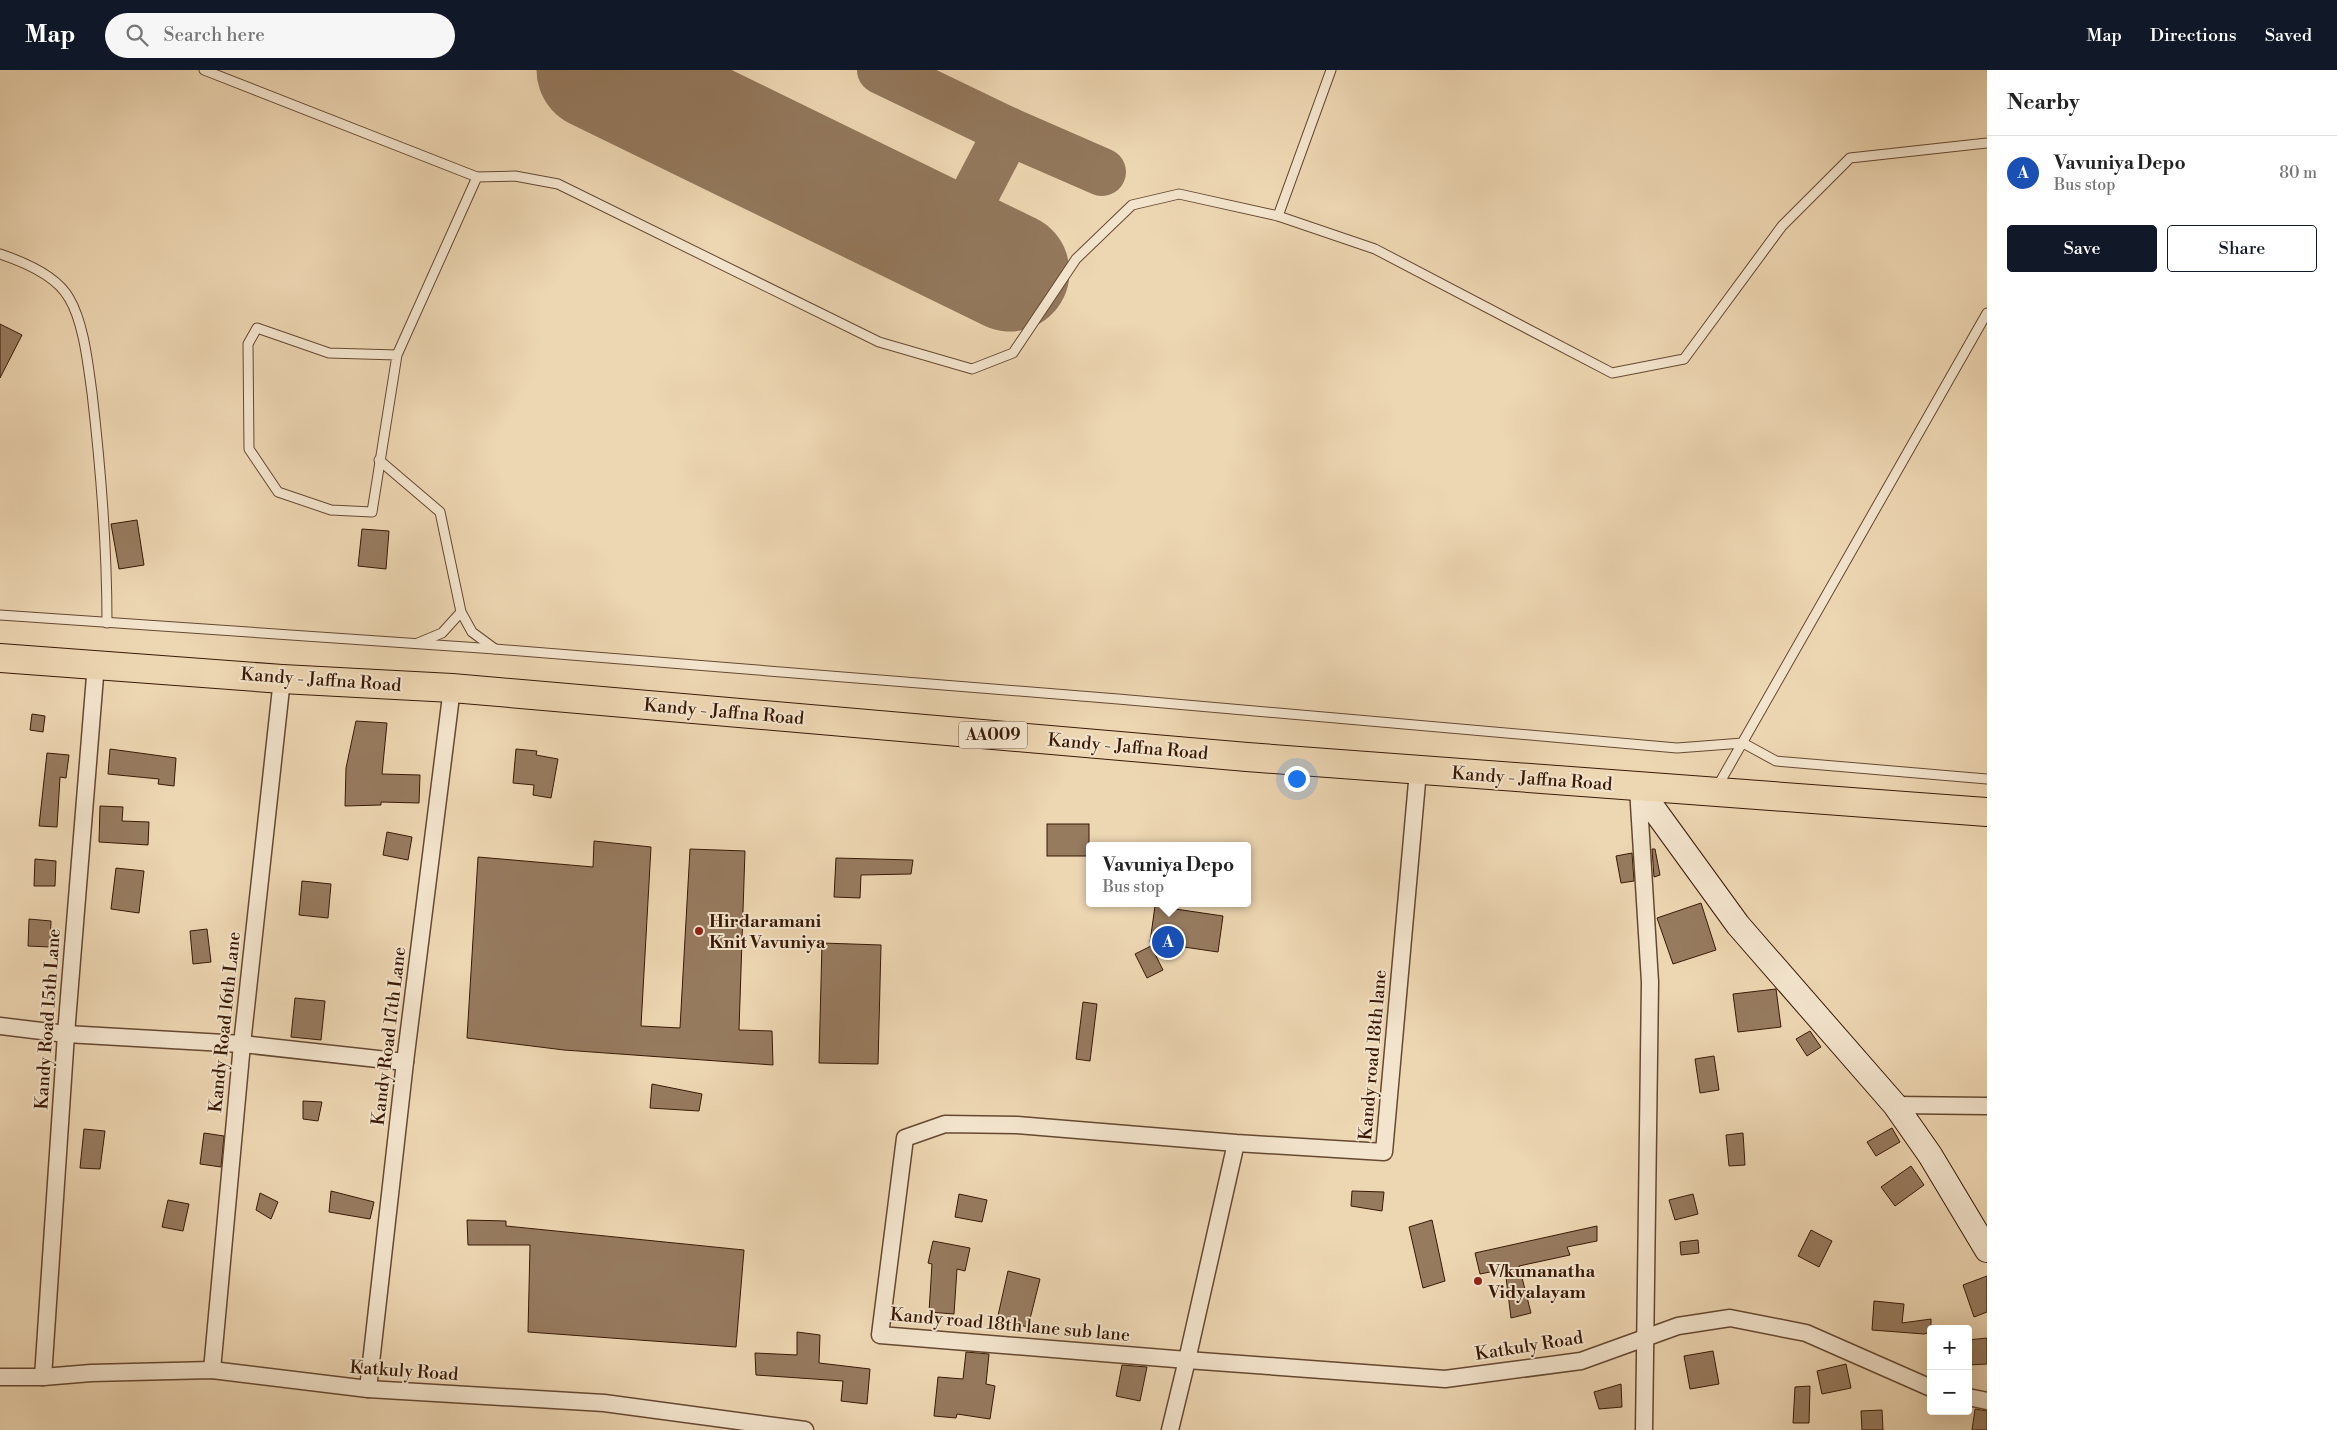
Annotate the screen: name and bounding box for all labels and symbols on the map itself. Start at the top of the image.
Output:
street label: Kandy - Jaffna Road [240,663,403,697]
street label: Kandy - Jaffna Road [643,694,806,731]
road number: AA009 [959,722,1027,748]
street label: Kandy - Jaffna Road [1047,729,1210,766]
street label: Kandy - Jaffna Road [1451,762,1614,796]
your location [1284,766,1310,792]
place label: Hirdaramani Knit Vavuniya [709,910,826,954]
pin: A [1152,923,1184,961]
marker: Hirdaramani Knit Vavuniya [693,925,705,937]
street label: Kandy Road 15th Lane [30,928,66,1110]
street label: Kandy Road 16th Lane [204,930,246,1114]
street label: Kandy Road 17th Lane [367,945,411,1127]
street label: Kandy road 18th lane [1354,969,1392,1141]
place label: V/kunanatha Vidyalayam [1487,1260,1595,1304]
marker: V/kunanatha Vidyalayam [1472,1275,1484,1287]
street label: Kandy road 18th lane sub lane [889,1303,1131,1347]
street label: Katkuly Road [1473,1326,1585,1366]
street label: Katkuly Road [349,1356,460,1386]

